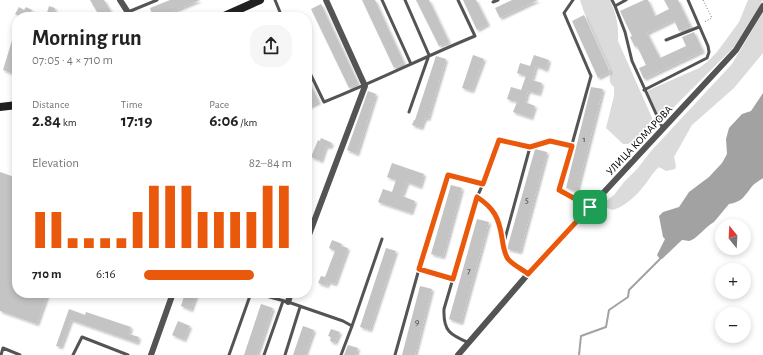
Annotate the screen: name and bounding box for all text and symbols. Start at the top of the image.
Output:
button: share [250,25,292,67]
text: Morning run [32,27,142,49]
text: 07:05 · 4 × 710 m [32,54,113,67]
text: Distance [32,99,69,110]
text: Time [121,99,143,110]
text: Pace [209,99,229,110]
street label: УЛИЦА КОМАРОВА [604,103,675,177]
text: 2.84 [32,112,61,129]
text: 17:19 [121,112,152,129]
text: 6:06 [209,112,239,129]
text: km [61,117,76,128]
text: /km [239,117,257,128]
house number: 1 [582,135,586,144]
text: Elevation [32,157,79,170]
text: 82–84 m [249,157,292,170]
pin [573,190,607,224]
house number: 5 [525,196,529,205]
icon: arrive [579,196,601,218]
north arrow [715,219,751,255]
map controls [715,219,751,343]
button: + [715,263,751,299]
house number: 7 [467,267,471,276]
text: 710 m [32,268,62,281]
text: 6:16 [96,268,116,281]
button: − [715,307,751,343]
house number: 9 [415,318,419,327]

